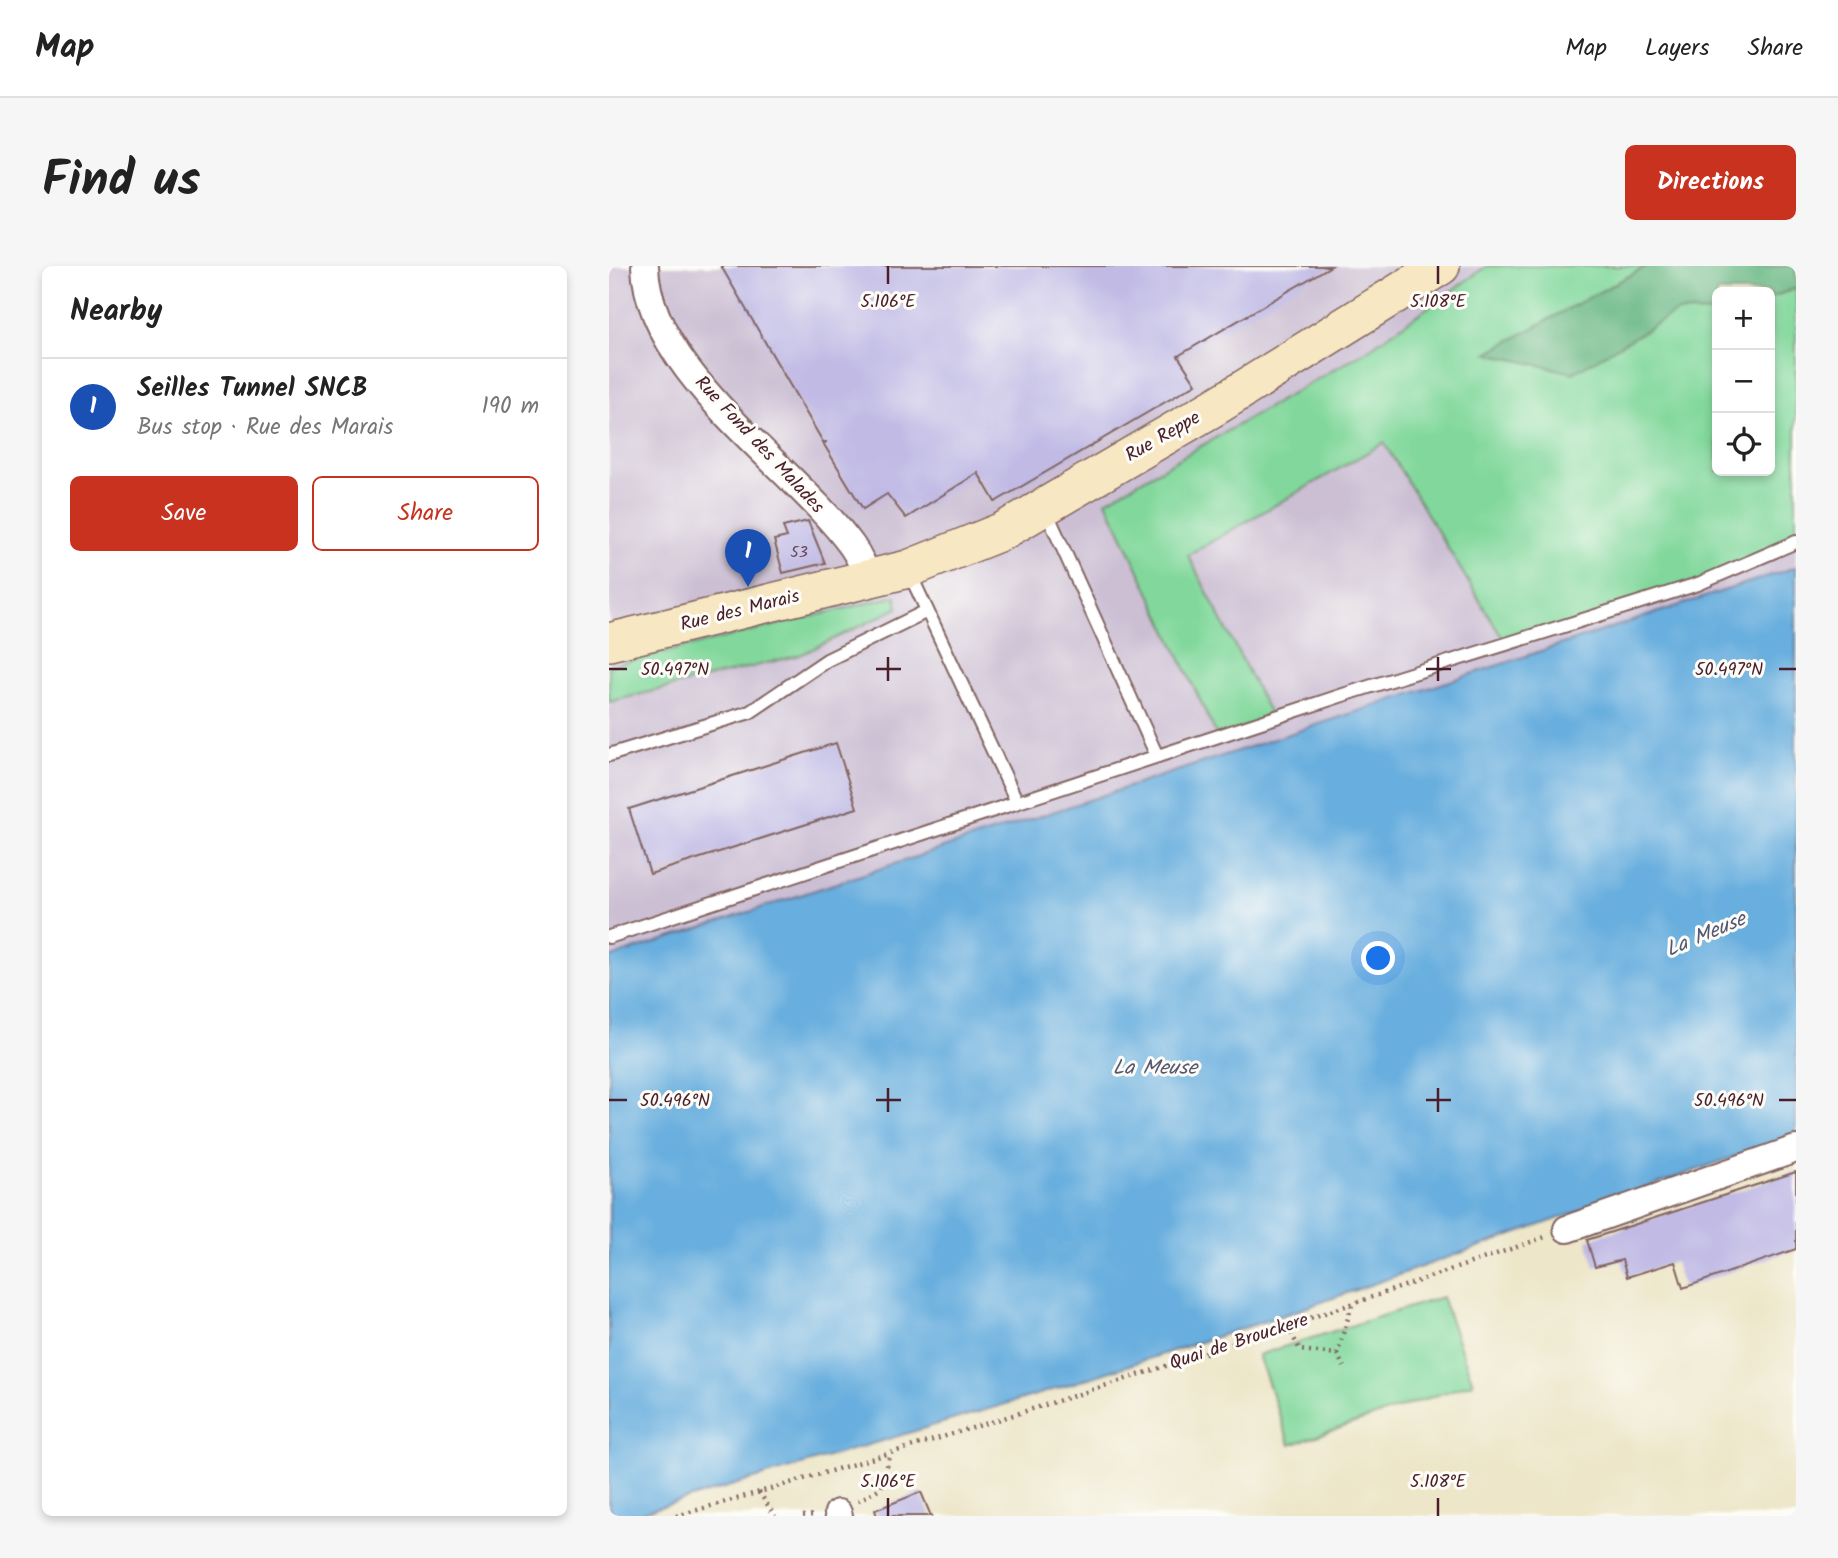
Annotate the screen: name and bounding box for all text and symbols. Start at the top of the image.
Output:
text: Map [35,22,95,75]
text: Map [1565,29,1607,68]
text: Layers [1645,29,1709,68]
text: Share [1747,29,1803,68]
text: Find us [42,143,200,221]
button: Directions [1625,145,1796,220]
map controls [1712,287,1775,476]
button: + [1712,287,1775,350]
text: Nearby [70,288,162,336]
text: 5.106°E [860,288,916,317]
text: 5.108°E [1410,288,1466,317]
button: − [1712,350,1775,413]
text: Seilles Tunnel SNCB [137,368,368,410]
street label: Rue Fond des Malades [687,369,831,521]
text: 1 [90,389,96,425]
text: 190 m [482,389,539,425]
street label: Rue Reppe [1120,403,1207,471]
text: Bus stop · Rue des Marais [137,410,393,446]
button: locate [1712,413,1775,476]
button: Save [70,476,298,551]
button: Share [312,476,539,551]
pin: 1 [725,529,771,587]
house number: 53 [790,540,808,565]
street label: Rue des Marais [677,582,803,640]
text: 50.497°N [641,656,709,685]
text: 50.497°N [1695,656,1763,685]
water label: La Meuse [1661,902,1754,967]
your location [1361,941,1395,975]
water label: La Meuse [1113,1052,1200,1085]
text: 50.496°N [640,1087,710,1116]
text: 50.496°N [1694,1087,1764,1116]
street label: Quai de Brouckere [1165,1305,1313,1379]
text: 5.106°E [860,1468,916,1497]
text: 5.108°E [1410,1468,1466,1497]

